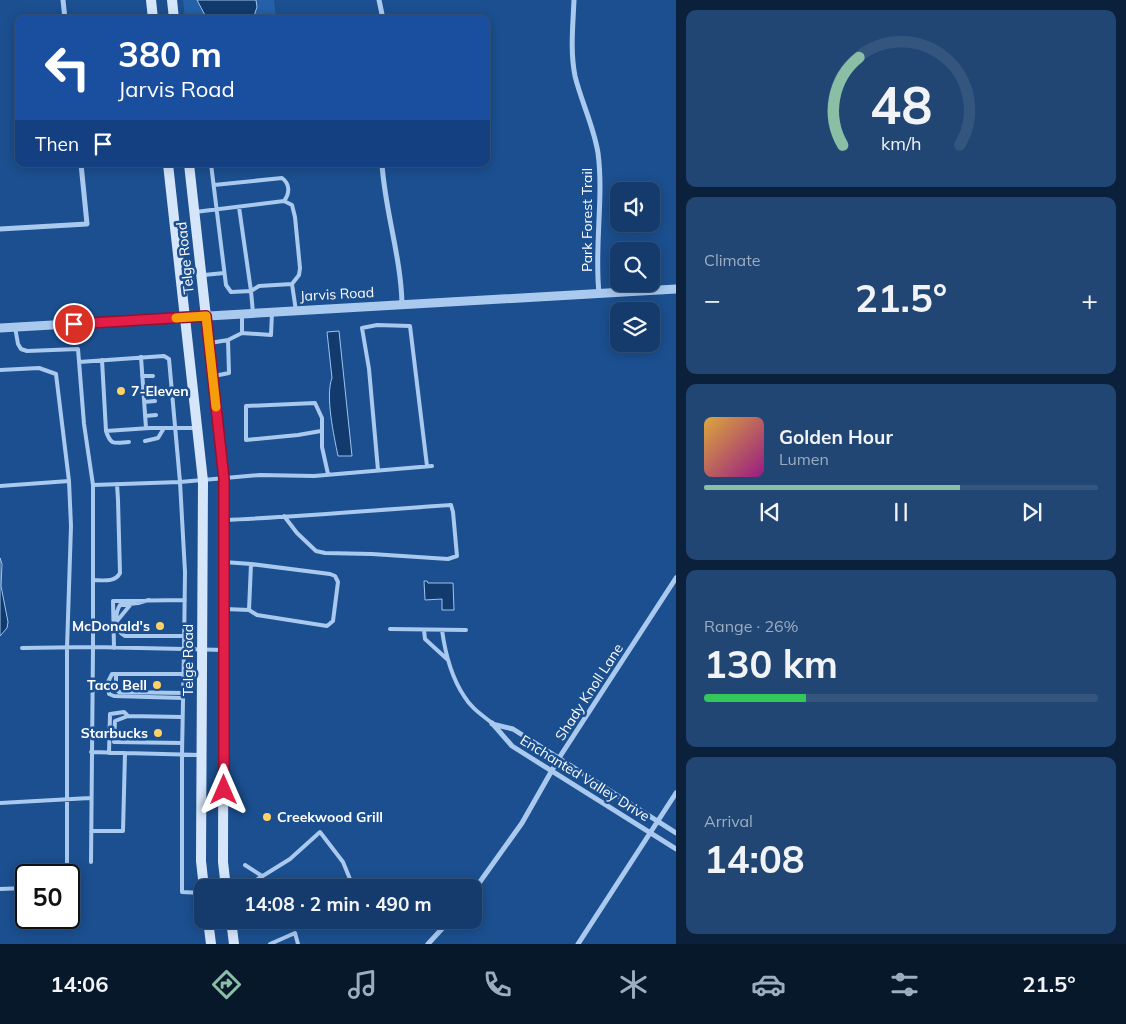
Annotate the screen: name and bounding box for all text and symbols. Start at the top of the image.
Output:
text: 380 m [118,32,222,76]
icon: left [35,35,100,100]
text: 48 [870,72,932,137]
text: Jarvis Road [118,75,235,103]
icon: arrive [89,130,117,158]
text: Then [35,132,79,156]
text: km/h [881,132,921,154]
street label: Park Forest Trail [578,168,596,272]
map controls [610,182,660,352]
button: sound [610,182,660,232]
street label: Telge Road [172,221,198,295]
button: search [610,242,660,292]
text: Climate [704,250,760,270]
text: 21.5° [855,274,947,322]
text: − [704,282,721,317]
text: + [1081,282,1098,317]
street label: Jarvis Road [299,283,375,305]
button: layers [610,302,660,352]
pin [53,303,95,345]
icon: arrive [60,310,88,338]
place label: 7-Eleven [131,382,189,400]
marker: 7-Eleven [115,385,127,397]
text: Golden Hour [779,425,893,449]
text: Lumen [779,449,829,469]
icon: previous [756,498,784,526]
icon: pause [887,498,915,526]
icon: next [1018,498,1046,526]
text: Range · 26% [704,616,799,636]
place label: McDonald's [72,617,150,635]
marker: McDonald's [154,620,166,632]
street label: Telge Road [179,624,197,696]
street label: Shady Knoll Lane [551,640,627,744]
text: 130 km [704,640,838,688]
place label: Taco Bell [87,676,147,694]
marker: Taco Bell [151,679,163,691]
place label: Starbucks [81,724,148,742]
marker: Starbucks [152,727,164,739]
street label: Enchanted Valley Drive [517,731,653,825]
position arrow [197,763,249,815]
place label: Creekwood Grill [277,808,383,826]
marker: Creekwood Grill [261,811,273,823]
text: Arrival [704,811,753,831]
text: 14:08 [704,835,805,883]
speed limit sign: 50 [15,864,80,929]
text: 14:08 · 2 min · 490 m [244,892,432,916]
icon: directions [209,967,244,1002]
icon: music [345,967,380,1002]
icon: phone [480,967,515,1002]
icon: climate [616,967,651,1002]
icon: car [751,967,786,1002]
icon: filters [887,967,922,1002]
text: 14:06 [50,970,109,998]
text: 21.5° [1022,970,1076,998]

